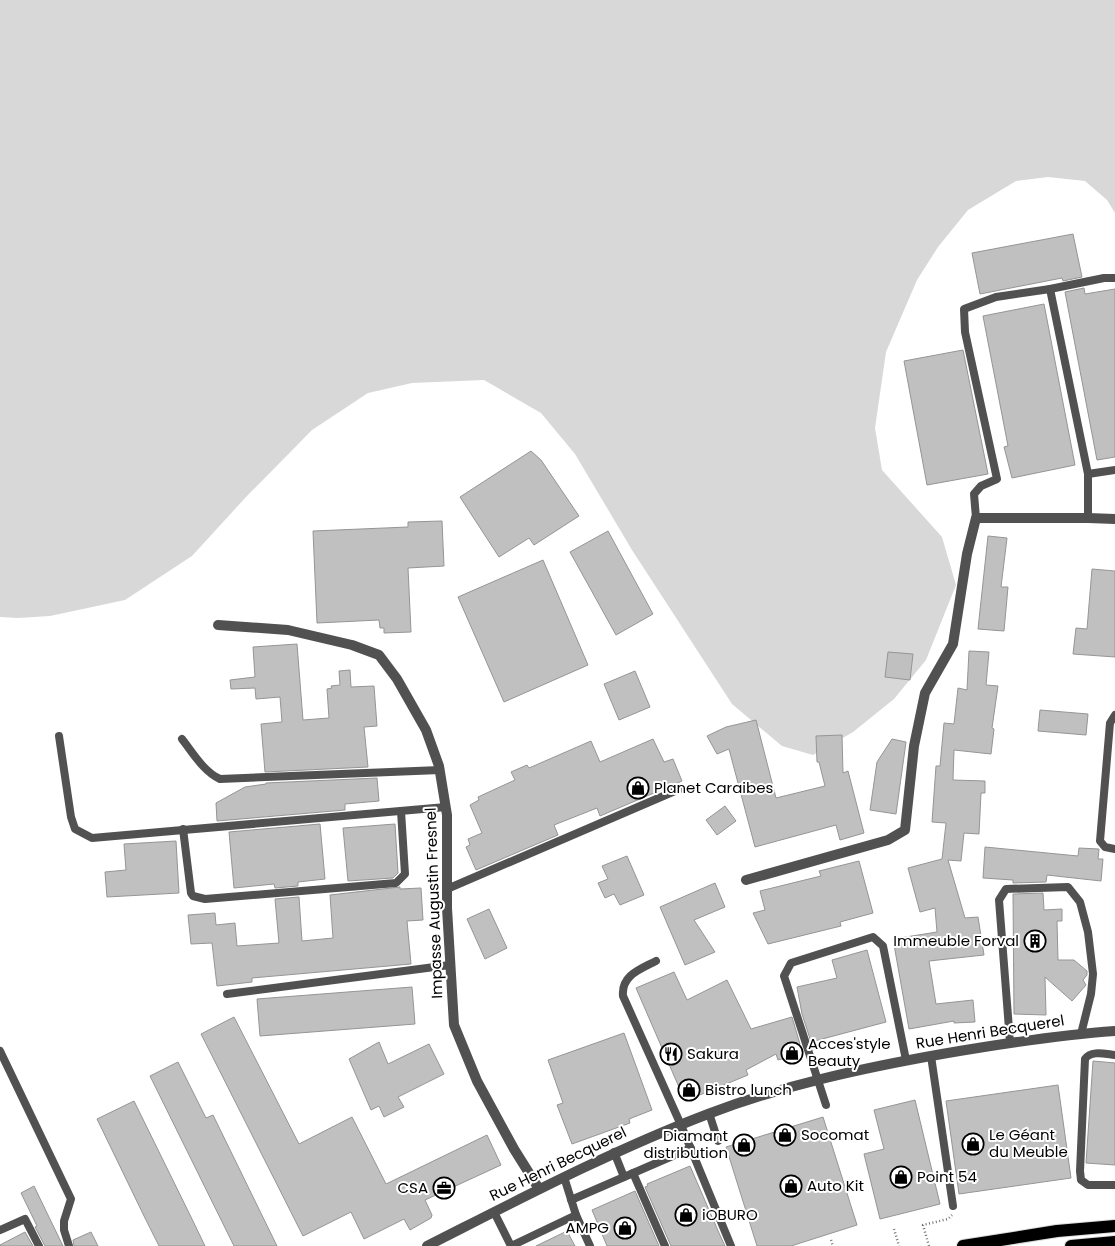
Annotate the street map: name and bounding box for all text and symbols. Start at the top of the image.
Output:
shop icon: Planet Caraibes [626,776,650,800]
place label: Planet Caraibes [654,777,773,798]
street label: Impasse Augustin Fresnel [420,807,447,999]
building icon: Immeuble Forval [1023,929,1047,953]
place label: Immeuble Forval [893,930,1019,951]
street label: Rue Henri Becquerel [914,1009,1066,1054]
place label: Acces'style Beauty [808,1033,891,1071]
shop icon: Acces'style Beauty [780,1041,804,1065]
restaurant icon: Sakura [659,1042,683,1066]
place label: Sakura [687,1043,739,1064]
shop icon: Bistro lunch [677,1078,701,1102]
place label: Bistro lunch [705,1079,792,1100]
street label: Rue Henri Becquerel [486,1121,630,1206]
shop icon: Socomat [773,1123,797,1147]
place label: Socomat [801,1124,869,1145]
place label: Le Géant du Meuble [989,1124,1068,1162]
place label: Diamant distribution [644,1125,728,1163]
shop icon: Le Géant du Meuble [961,1132,985,1156]
shop icon: Diamant distribution [732,1133,756,1157]
shop icon: Point 54 [889,1165,913,1189]
place label: Point 54 [917,1166,977,1187]
shop icon: Auto Kit [779,1174,803,1198]
place label: Auto Kit [807,1175,864,1196]
office icon: CSA [432,1176,456,1200]
place label: CSA [398,1177,428,1198]
shop icon: iOBURO [674,1203,698,1227]
place label: iOBURO [702,1204,758,1225]
shop icon: AMPG [613,1216,637,1240]
place label: AMPG [566,1217,609,1238]

